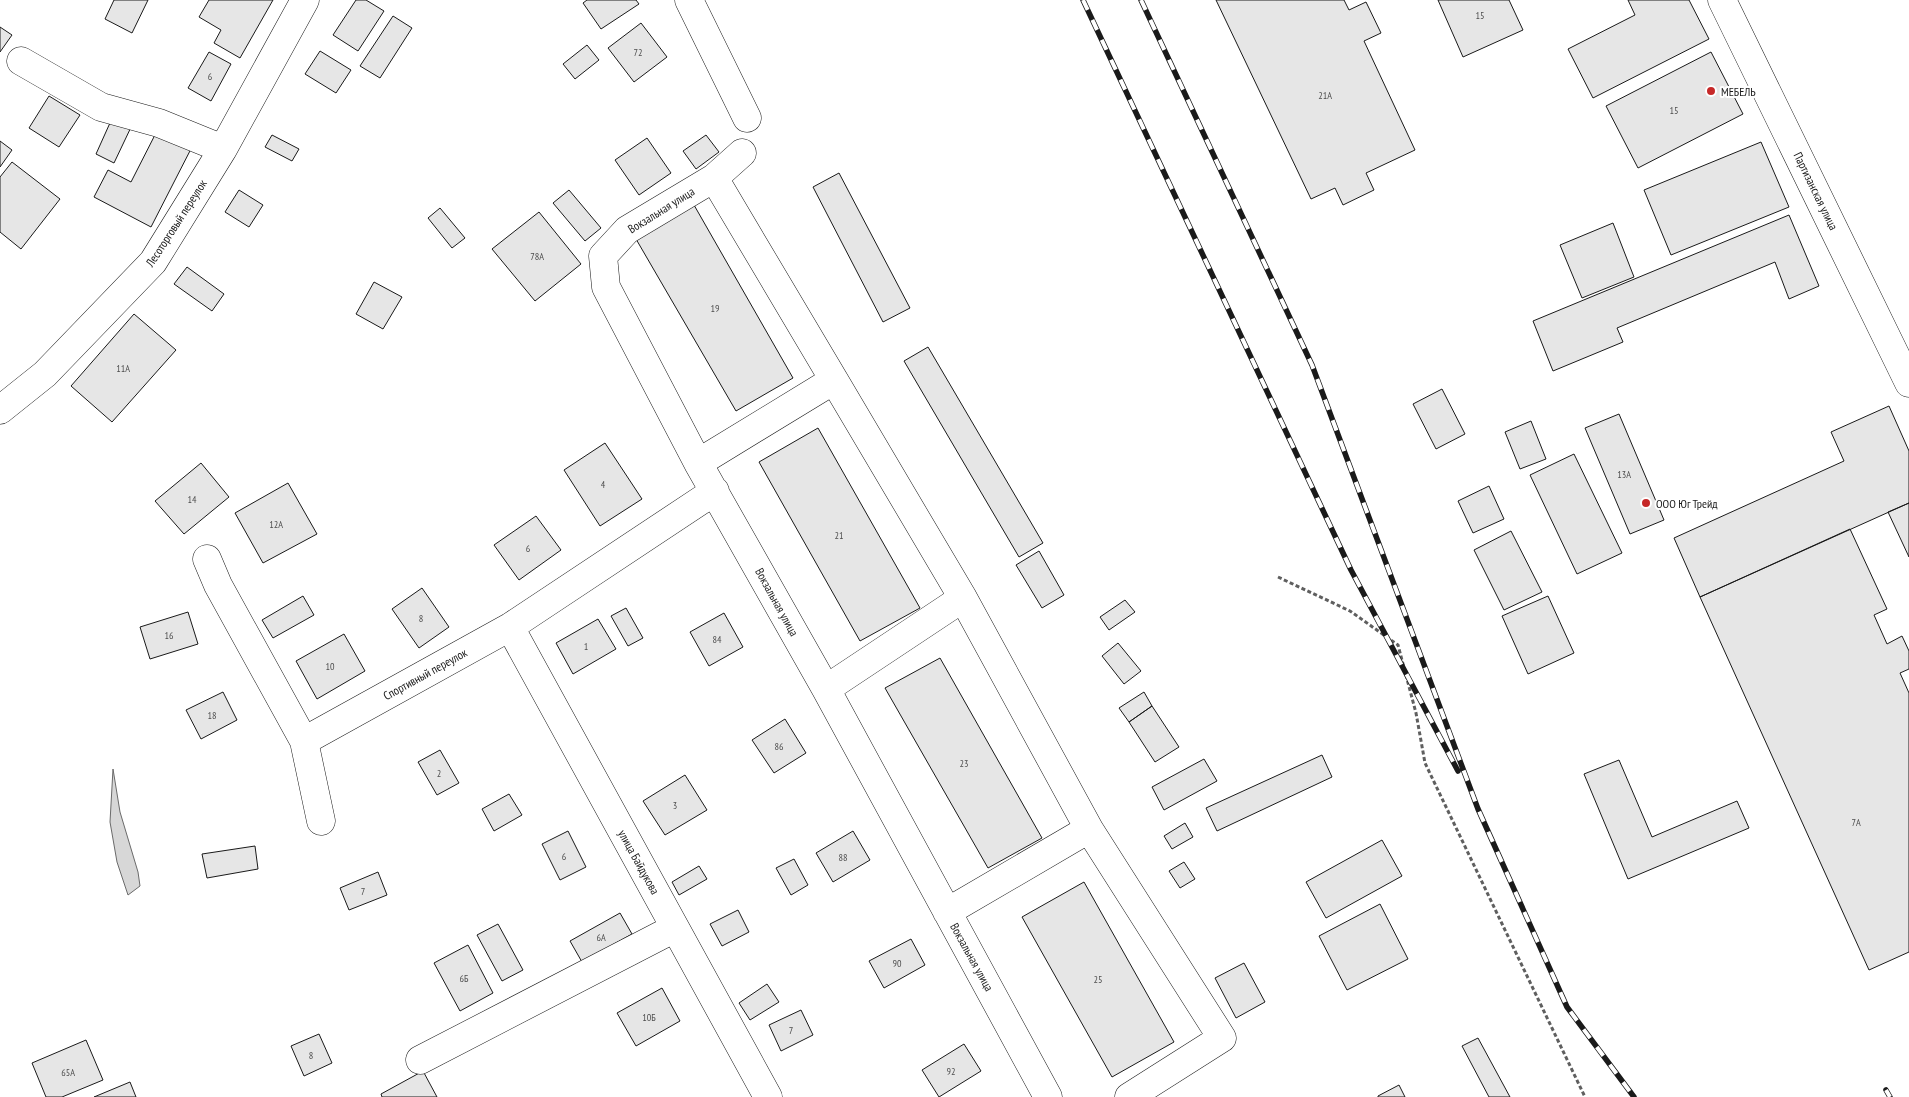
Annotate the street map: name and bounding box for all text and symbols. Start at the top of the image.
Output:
house number: 15 [1476,9,1485,22]
house number: 72 [634,46,643,59]
house number: 6 [208,70,213,83]
place label: МЕБЕЛЬ [1721,84,1756,99]
marker: МЕБЕЛЬ [1705,85,1717,97]
house number: 21А [1318,89,1332,102]
house number: 15 [1670,104,1679,117]
street label: Партизанская улица [1791,150,1841,233]
street label: Лесоторговый переулок [142,176,210,270]
street label: Вокзальная улица [625,183,697,236]
house number: 78А [530,250,544,263]
house number: 19 [711,302,720,315]
house number: 11А [116,362,130,375]
house number: 13А [1617,468,1631,481]
house number: 4 [601,478,606,491]
house number: 14 [188,493,197,506]
place label: ООО Юг Трейд [1656,496,1718,511]
marker: ООО Юг Трейд [1640,497,1652,509]
house number: 12А [269,518,283,531]
house number: 21 [835,529,844,542]
house number: 6 [526,542,531,555]
street label: Вокзальная улица [752,565,802,639]
house number: 8 [419,612,423,625]
house number: 16 [165,629,174,642]
house number: 84 [713,633,722,646]
house number: 1 [584,640,588,653]
street label: Спортивный переулок [380,645,470,703]
house number: 10 [326,660,335,673]
house number: 18 [208,709,217,722]
house number: 86 [775,740,784,753]
house number: 23 [960,757,969,770]
house number: 2 [437,767,441,780]
house number: 3 [673,799,677,812]
house number: 7А [1851,816,1861,829]
street label: улица Байдукова [615,827,663,897]
house number: 6 [562,850,567,863]
house number: 88 [839,851,848,864]
house number: 7 [361,885,365,898]
street label: Вокзальная улица [947,920,997,994]
house number: 6А [596,931,606,944]
house number: 90 [893,957,902,970]
house number: 6Б [460,972,469,985]
house number: 25 [1094,973,1103,986]
house number: 10Б [642,1011,656,1024]
house number: 7 [789,1024,793,1037]
house number: 8 [309,1049,313,1062]
house number: 92 [947,1065,956,1078]
house number: 65А [61,1066,75,1079]

